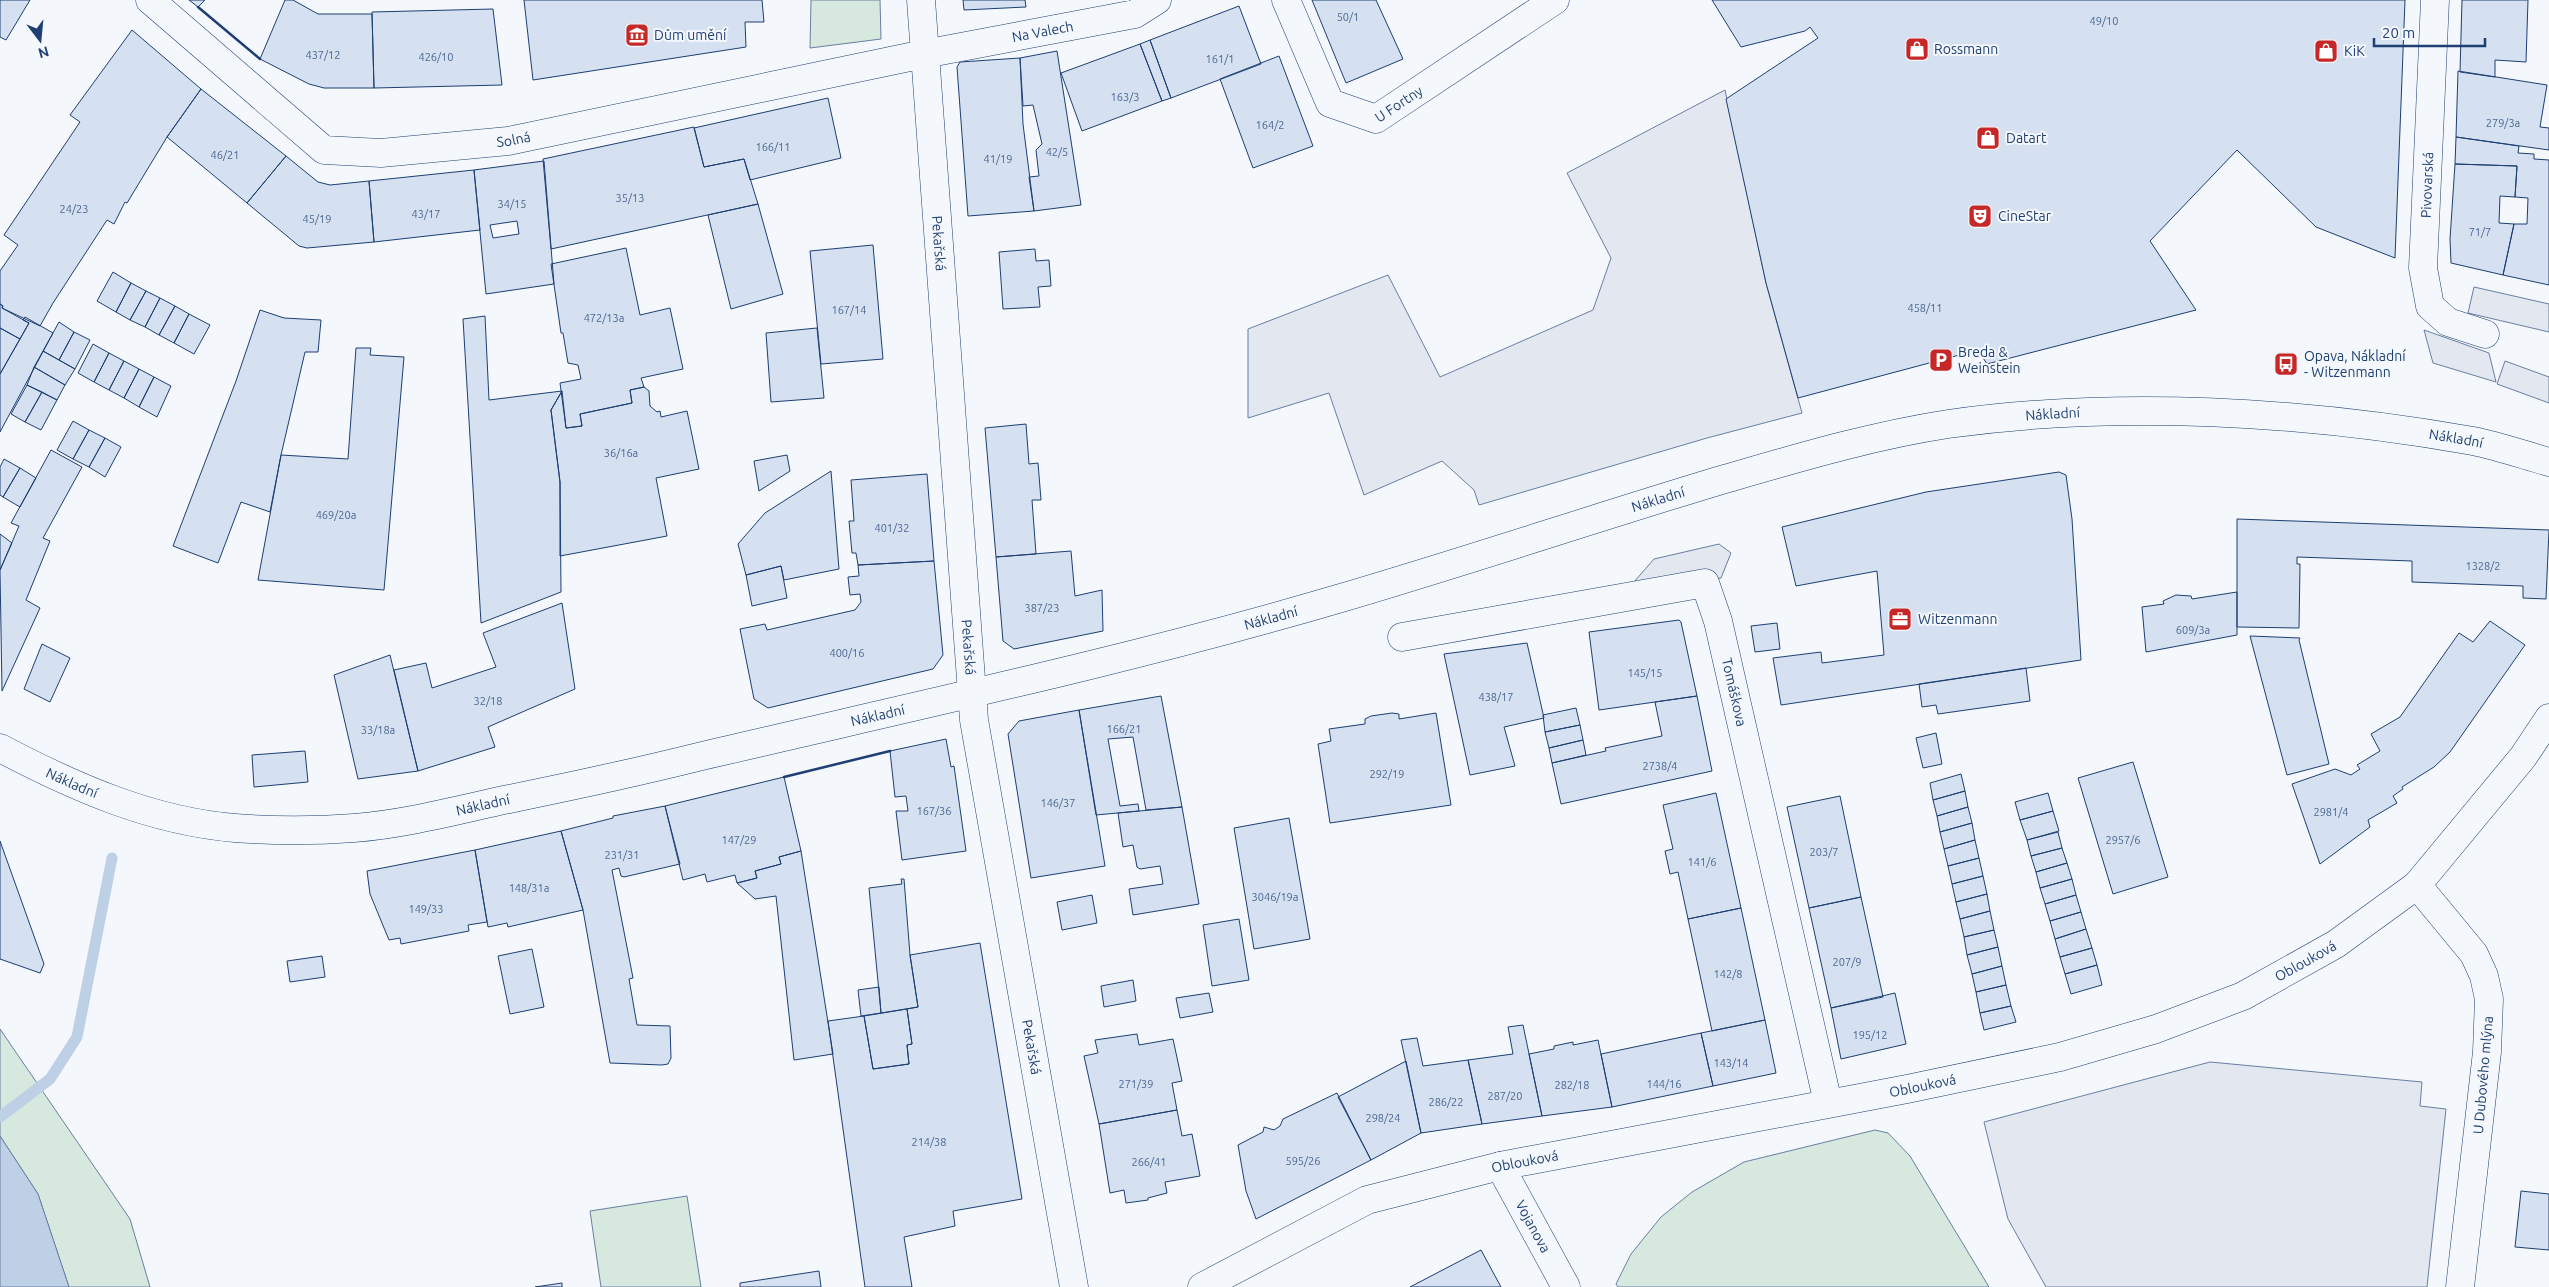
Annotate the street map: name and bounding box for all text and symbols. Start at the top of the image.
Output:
house number: 50/1 [1337,11,1359,23]
north arrow [15,15,65,65]
house number: 49/10 [2090,15,2118,27]
scale bar [2374,15,2485,47]
street label: Na Valech [1010,18,1075,45]
museum icon: Dům umění [624,22,650,48]
text: 20 m [2382,24,2415,41]
place label: Dům umění [654,27,727,43]
shop icon: Rossmann [1904,36,1930,62]
shop icon: KiK [2313,38,2339,64]
place label: Rossmann [1934,41,1998,57]
text: N [36,43,51,62]
place label: KiK [2344,43,2365,59]
house number: 437/12 [305,49,341,61]
house number: 426/10 [418,51,454,63]
house number: 161/1 [1206,53,1234,65]
street label: U Fortny [1372,82,1426,125]
house number: 163/3 [1111,91,1139,103]
house number: 279/3a [2486,117,2520,129]
house number: 164/2 [1256,119,1284,131]
shop icon: Datart [1975,125,2001,151]
street label: Solná [496,128,532,150]
place label: Datart [2006,130,2047,146]
house number: 166/11 [755,141,791,153]
house number: 42/5 [1046,146,1068,158]
house number: 46/21 [211,149,239,161]
street label: Pivovarská [2418,152,2436,218]
house number: 41/19 [984,153,1012,165]
house number: 35/13 [616,192,644,204]
house number: 34/15 [498,198,526,210]
house number: 24/23 [60,203,88,215]
theatre icon: CineStar [1967,203,1993,229]
house number: 43/17 [412,208,440,220]
place label: CineStar [1998,208,2052,224]
house number: 45/19 [303,213,331,225]
street label: Pekařská [929,215,949,272]
house number: 71/7 [2469,226,2491,238]
house number: 458/11 [1907,302,1943,314]
house number: 167/14 [831,304,867,316]
house number: 472/13a [584,312,624,324]
place label: Breda & Weinstein [1958,344,2021,376]
parking icon: Breda & Weinstein [1928,347,1954,373]
place label: Opava, Nákladní - Witzenmann [2304,348,2406,380]
bus stop icon: Opava, Nákladní - Witzenmann [2273,351,2299,377]
street label: Nákladní [2025,404,2081,424]
street label: Nákladní [2428,426,2485,451]
house number: 36/16a [604,447,638,459]
street label: Nákladní [1629,483,1687,515]
house number: 469/20a [316,509,356,521]
house number: 401/32 [874,522,910,534]
house number: 1328/2 [2465,560,2501,572]
house number: 387/23 [1024,602,1060,614]
street label: Nákladní [1242,603,1300,633]
office icon: Witzenmann [1887,606,1913,632]
place label: Witzenmann [1918,611,1997,627]
street label: Pekařská [959,619,979,676]
house number: 609/3a [2176,624,2210,636]
house number: 400/16 [829,647,865,659]
street label: Tomáškova [1719,656,1750,728]
house number: 145/15 [1627,667,1663,679]
house number: 438/17 [1478,691,1514,703]
house number: 32/18 [474,695,502,707]
street label: Nákladní [849,701,907,729]
house number: 166/21 [1106,723,1142,735]
house number: 33/18a [361,724,395,736]
house number: 2738/4 [1642,760,1678,772]
street label: Nákladní [44,764,101,801]
house number: 292/19 [1369,768,1405,780]
street label: Nákladní [454,791,512,819]
house number: 146/37 [1040,797,1076,809]
house number: 167/36 [916,805,952,817]
house number: 2981/4 [2313,806,2349,818]
house number: 147/29 [721,834,757,846]
house number: 2957/6 [2105,834,2141,846]
house number: 203/7 [1810,846,1838,858]
house number: 231/31 [604,849,640,861]
house number: 141/6 [1688,856,1716,868]
house number: 148/31a [509,882,549,894]
house number: 3046/19a [1252,891,1298,903]
house number: 149/33 [408,903,444,915]
street label: Oblouková [2272,937,2339,985]
house number: 207/9 [1833,956,1861,968]
house number: 142/8 [1714,968,1742,980]
street label: U Dubového mlýna [2470,1015,2496,1135]
street label: Pekařská [1019,1018,1044,1076]
house number: 195/12 [1852,1029,1888,1041]
house number: 143/14 [1713,1057,1749,1069]
street label: Oblouková [1888,1071,1958,1100]
house number: 271/39 [1118,1078,1154,1090]
house number: 144/16 [1646,1078,1682,1090]
house number: 282/18 [1554,1079,1590,1091]
house number: 287/20 [1487,1090,1523,1102]
house number: 286/22 [1428,1096,1464,1108]
house number: 298/24 [1365,1112,1401,1124]
house number: 214/38 [911,1136,947,1148]
street label: Oblouková [1490,1147,1560,1176]
house number: 595/26 [1285,1155,1321,1167]
house number: 266/41 [1131,1156,1167,1168]
street label: Vojanova [1512,1198,1554,1256]

